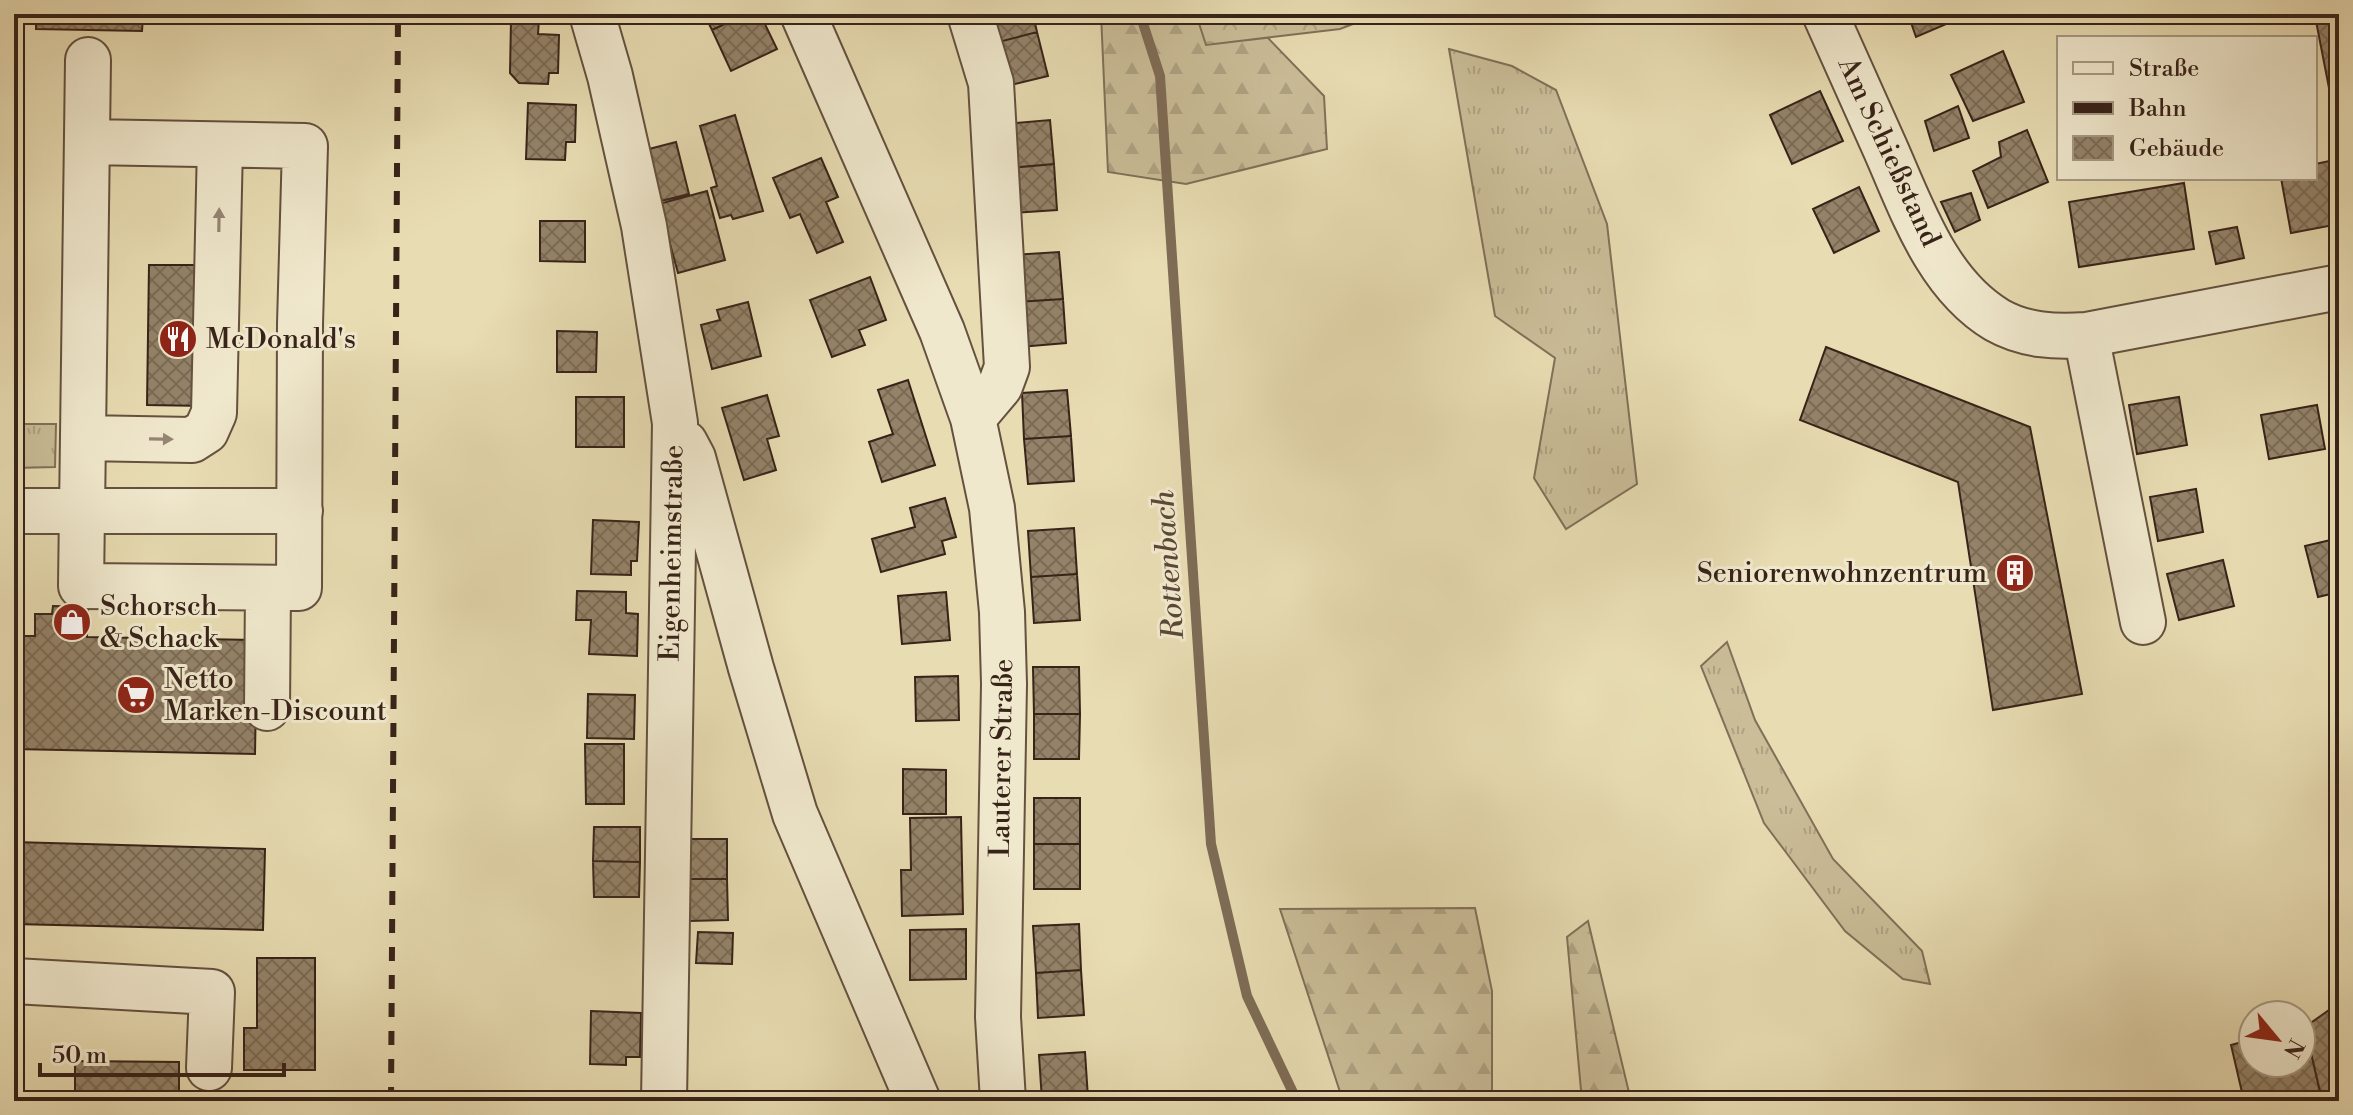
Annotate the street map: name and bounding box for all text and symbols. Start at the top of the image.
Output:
legend [2057,36,2317,180]
street label: Am Schießstand [1829,51,1948,252]
text: Straße [2129,54,2199,84]
text: Bahn [2128,94,2187,124]
text: Gebäude [2129,134,2224,164]
one-way arrow [213,207,225,232]
restaurant icon: McDonald's [157,318,199,360]
place label: McDonald's [206,322,356,357]
one-way arrow [149,433,174,445]
street label: Eigenheimstraße [653,444,691,662]
water label: Rottenbach [1145,489,1193,642]
building icon: Seniorenwohnzentrum [1994,552,2036,594]
place label: Seniorenwohnzentrum [1697,556,1987,591]
place label: Schorsch & Schack [100,589,219,656]
shop icon: Schorsch & Schack [51,601,93,643]
street label: Lauterer Straße [983,659,1021,857]
place label: Netto Marken-Discount [164,662,387,729]
supermarket icon: Netto Marken-Discount [115,674,157,716]
north arrow [2237,999,2317,1079]
scale bar [40,1027,284,1077]
text: N [2277,1034,2309,1063]
text: 50 m [52,1041,107,1071]

